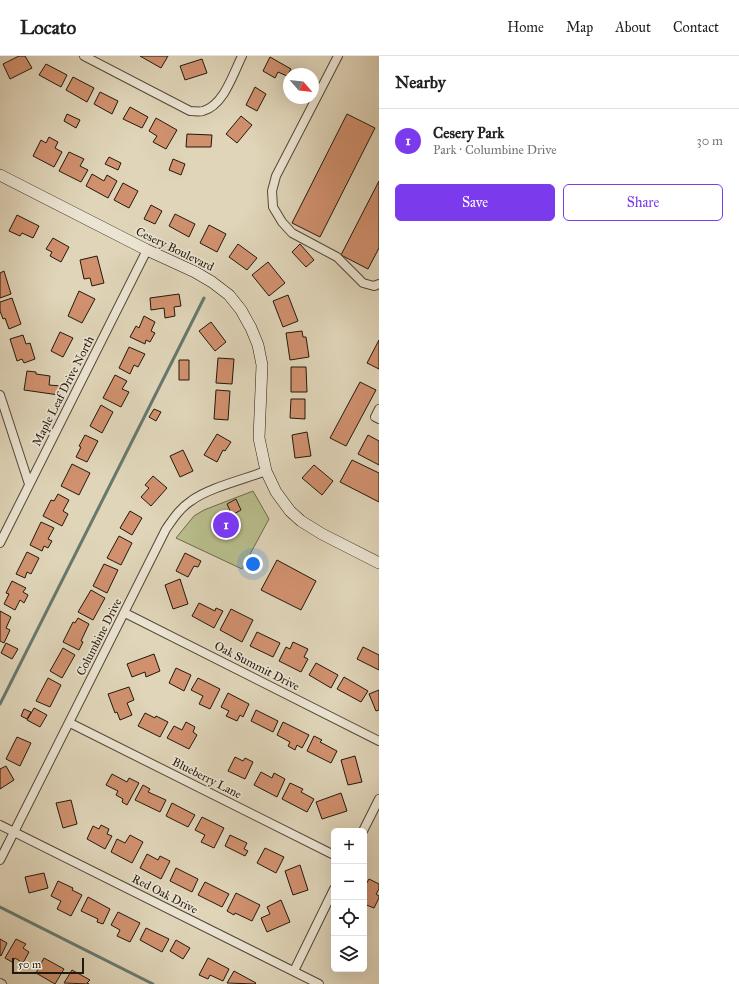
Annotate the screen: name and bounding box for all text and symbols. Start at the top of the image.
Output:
text: Locato [20,16,76,39]
text: Home [507,19,544,36]
text: Map [566,19,593,36]
text: About [615,19,651,36]
text: Contact [673,19,719,36]
north arrow [283,68,319,104]
text: Nearby [395,72,446,93]
text: Cesery Park [433,124,504,142]
text: 1 [405,133,411,149]
text: 30 m [697,133,723,149]
text: Park · Columbine Drive [433,142,557,158]
button: Save [395,184,555,221]
button: Share [563,184,723,221]
street label: Cesery Boulevard [134,224,216,274]
street label: Maple Leaf Drive North [29,333,97,448]
pin: 1 [213,510,239,540]
your location [243,554,263,574]
street label: Columbine Drive [74,596,124,678]
street label: Oak Summit Drive [212,639,302,693]
street label: Blueberry Lane [170,755,244,801]
map controls [331,828,367,972]
button: + [331,828,367,864]
button: − [331,864,367,900]
street label: Red Oak Drive [130,871,200,917]
button: locate [331,900,367,936]
button: layers [331,936,367,972]
scale bar [12,956,84,975]
text: 50 m [18,958,41,971]

